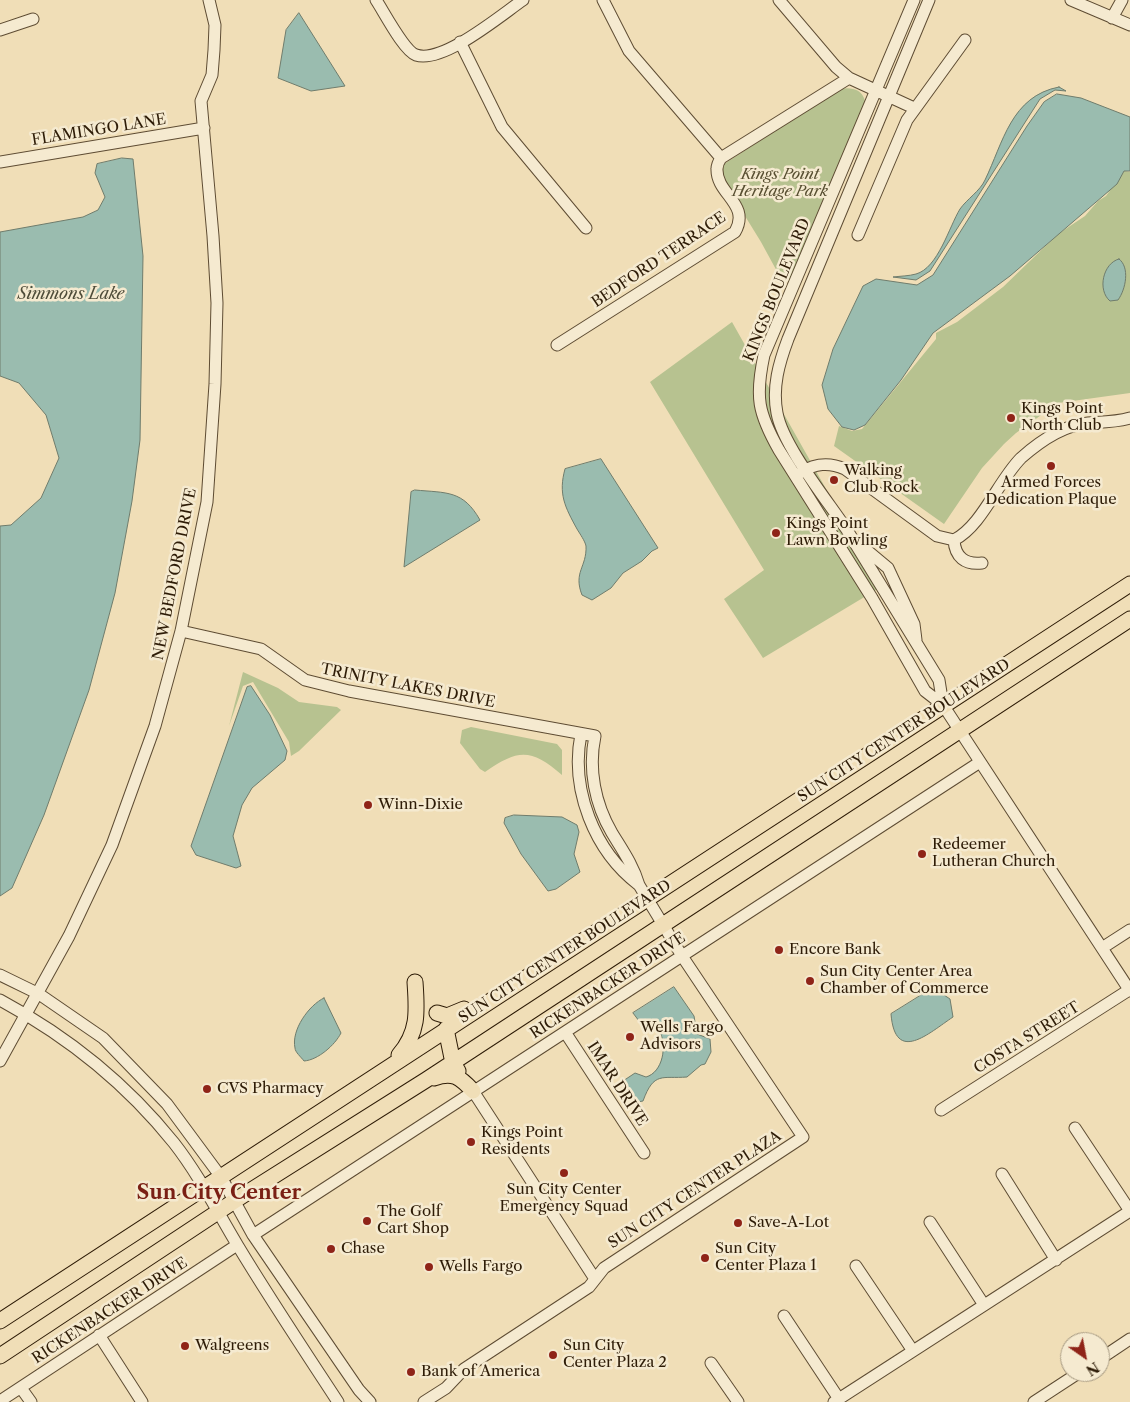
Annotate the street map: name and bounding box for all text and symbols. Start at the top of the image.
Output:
street label: FLAMINGO LANE [30,110,168,150]
park label: Kings Point Heritage Park [732,166,828,201]
street label: BEDFORD TERRACE [588,208,730,312]
street label: KINGS BOULEVARD [740,216,814,364]
water label: Simmons Lake [18,284,124,304]
place label: Kings Point North Club [1021,400,1103,435]
marker: Kings Point North Club [1005,412,1017,424]
marker: Armed Forces Dedication Plaque [1045,460,1057,472]
place label: Walking Club Rock [844,462,919,497]
marker: Walking Club Rock [828,474,840,486]
place label: Armed Forces Dedication Plaque [985,474,1117,509]
street label: NEW BEDFORD DRIVE [149,486,201,662]
place label: Kings Point Lawn Bowling [786,515,887,550]
marker: Kings Point Lawn Bowling [770,527,782,539]
street label: SUN CITY CENTER BOULEVARD [795,656,1013,806]
street label: TRINITY LAKES DRIVE [319,660,497,712]
place label: Winn-Dixie [378,796,463,814]
marker: Winn-Dixie [362,799,374,811]
place label: Redeemer Lutheran Church [932,836,1055,871]
marker: Redeemer Lutheran Church [916,848,928,860]
street label: SUN CITY CENTER BOULEVARD [456,877,674,1027]
street label: RICKENBACKER DRIVE [527,929,689,1043]
place label: Encore Bank [789,941,881,959]
marker: Encore Bank [773,944,785,956]
place label: Sun City Center Area Chamber of Commerce [820,963,989,998]
marker: Sun City Center Area Chamber of Commerce [804,975,816,987]
street label: COSTA STREET [971,998,1083,1078]
place label: Wells Fargo Advisors [640,1019,723,1054]
marker: Wells Fargo Advisors [624,1031,636,1043]
street label: IMAR DRIVE [583,1039,651,1129]
place label: CVS Pharmacy [217,1080,324,1098]
marker: CVS Pharmacy [201,1083,213,1095]
place label: Kings Point Residents [481,1124,563,1159]
street label: SUN CITY CENTER PLAZA [605,1127,785,1253]
marker: Kings Point Residents [465,1136,477,1148]
marker: Sun City Center Emergency Squad [558,1167,570,1179]
district label: Sun City Center [137,1181,301,1205]
place label: Sun City Center Emergency Squad [500,1181,628,1216]
place label: The Golf Cart Shop [377,1203,449,1238]
place label: Save-A-Lot [748,1214,829,1232]
marker: The Golf Cart Shop [361,1215,373,1227]
marker: Save-A-Lot [732,1217,744,1229]
place label: Chase [341,1240,385,1258]
place label: Sun City Center Plaza 1 [715,1240,817,1275]
marker: Chase [325,1243,337,1255]
marker: Sun City Center Plaza 1 [699,1252,711,1264]
street label: RICKENBACKER DRIVE [29,1254,191,1368]
place label: Wells Fargo [439,1258,522,1276]
marker: Wells Fargo [423,1261,435,1273]
north arrow [1060,1332,1110,1382]
place label: Walgreens [195,1337,269,1355]
place label: Sun City Center Plaza 2 [563,1337,667,1372]
marker: Walgreens [179,1340,191,1352]
marker: Sun City Center Plaza 2 [547,1349,559,1361]
text: N [1083,1358,1103,1380]
place label: Bank of America [421,1363,540,1381]
marker: Bank of America [405,1366,417,1378]

